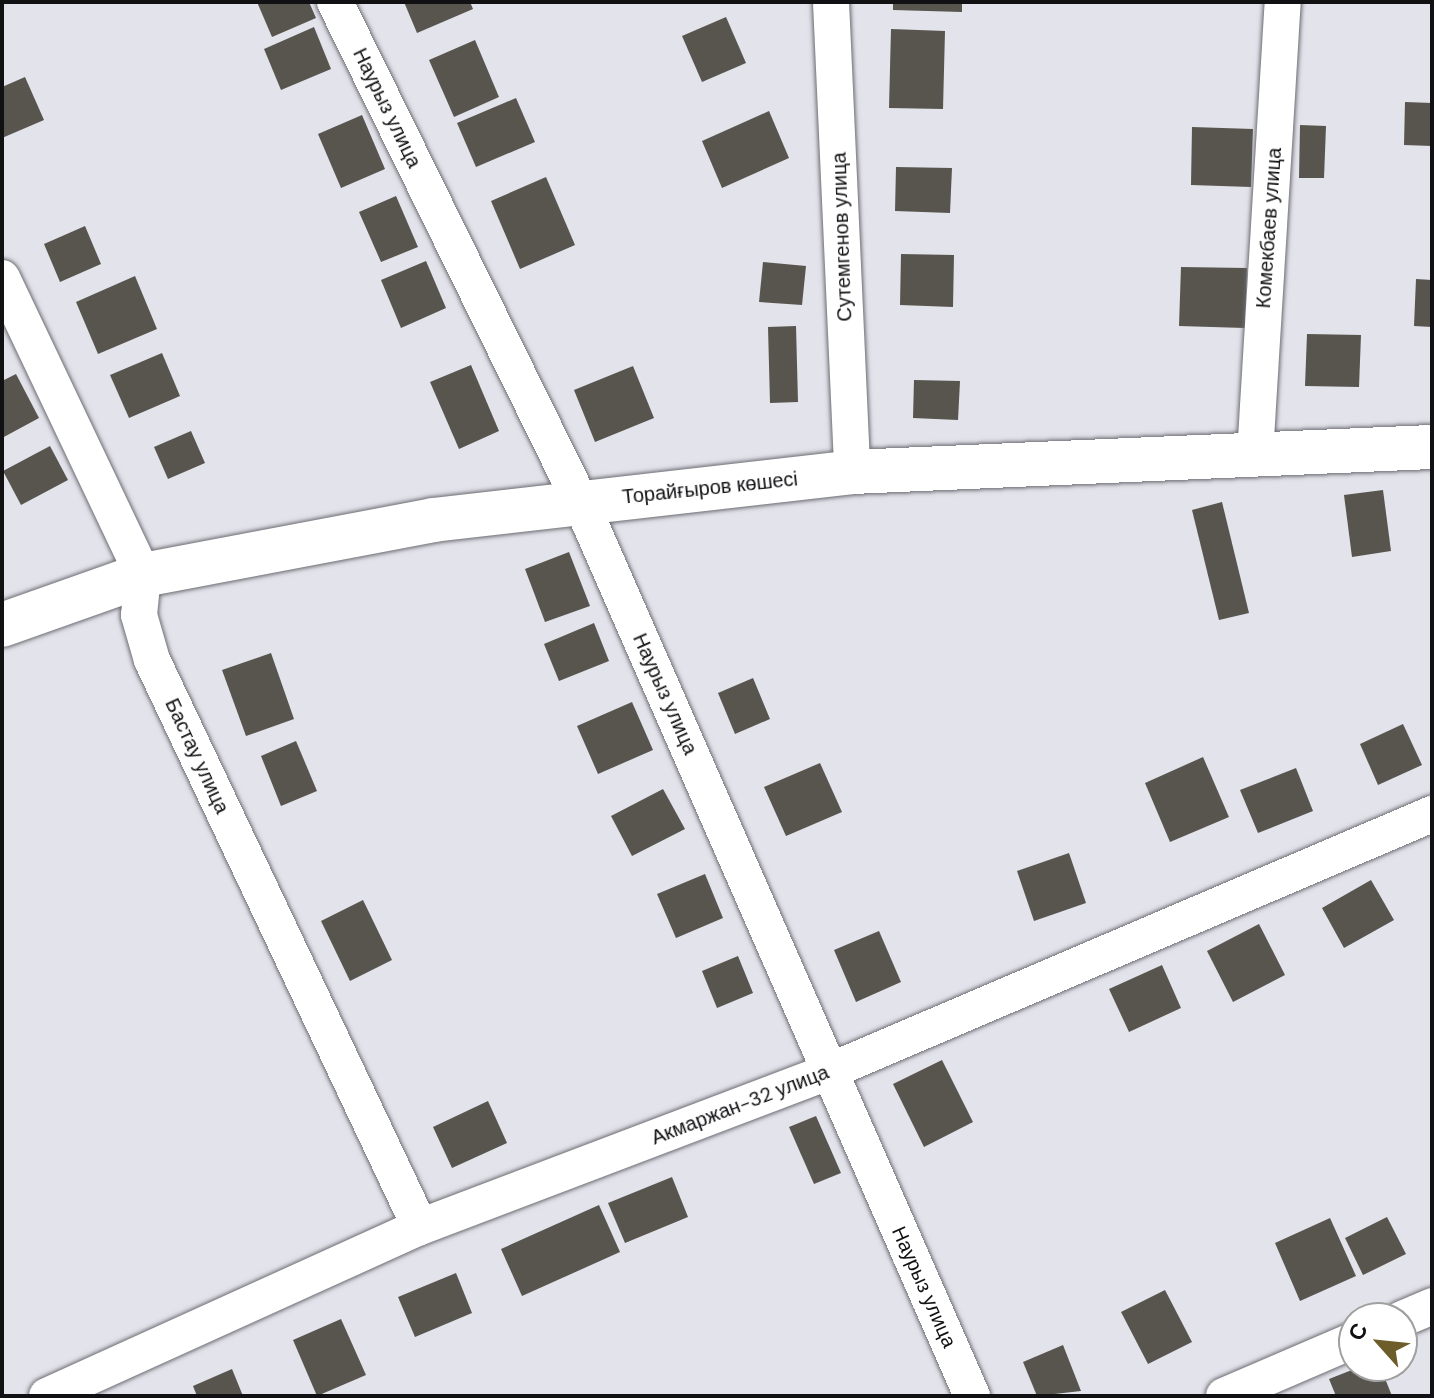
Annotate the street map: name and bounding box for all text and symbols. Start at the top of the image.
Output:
street label: Наурыз улица [348,44,426,172]
street label: Комекбаев улица [1251,147,1287,309]
street label: Сутемгенов улица [827,152,857,322]
street label: Торайғыров көшесі [621,467,799,509]
street label: Наурыз улица [628,630,702,758]
street label: Бастау улица [160,695,234,817]
street label: Акмаржан-32 улица [648,1060,832,1150]
street label: Наурыз улица [887,1223,961,1351]
north arrow [1338,1302,1418,1382]
text: С [1341,1318,1374,1345]

